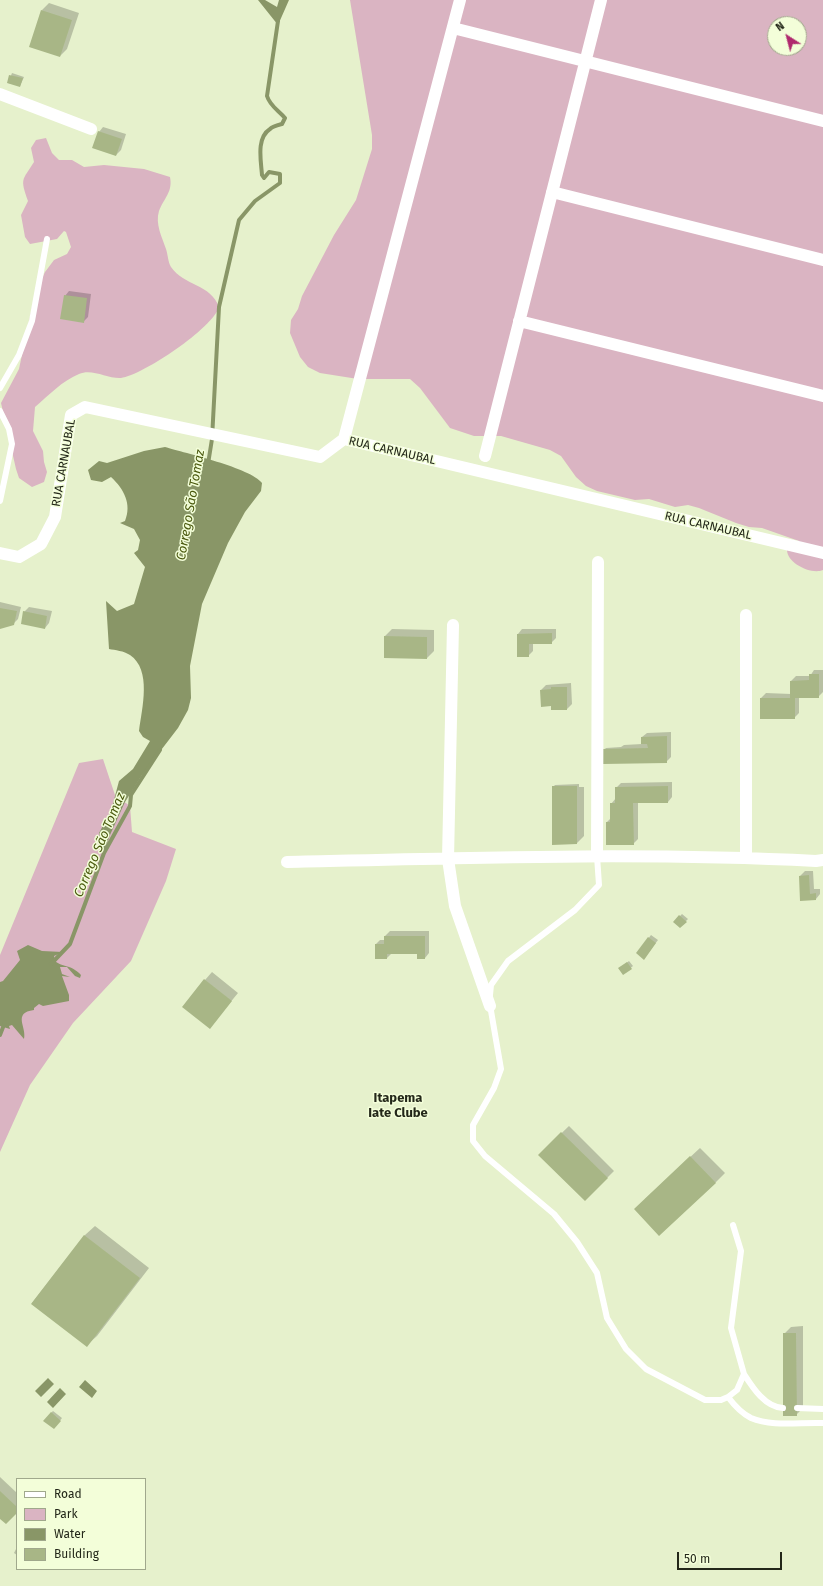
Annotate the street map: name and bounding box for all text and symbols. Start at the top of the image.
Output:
north arrow [767,16,807,56]
text: N [773,19,787,34]
street label: RUA CARNAUBAL [49,418,79,508]
street label: RUA CARNAUBAL [347,434,437,468]
water label: Corrego São Tomaz [174,449,208,561]
street label: RUA CARNAUBAL [663,509,753,543]
water label: Corrego São Tomaz [71,790,129,900]
district label: Itapema Iate Clube [368,1090,428,1121]
legend [16,1478,146,1570]
text: Road [54,1487,82,1501]
text: Park [54,1507,78,1521]
text: Water [54,1527,85,1541]
scale bar [679,1544,784,1570]
text: Building [54,1547,99,1561]
text: 50 m [684,1552,710,1566]

